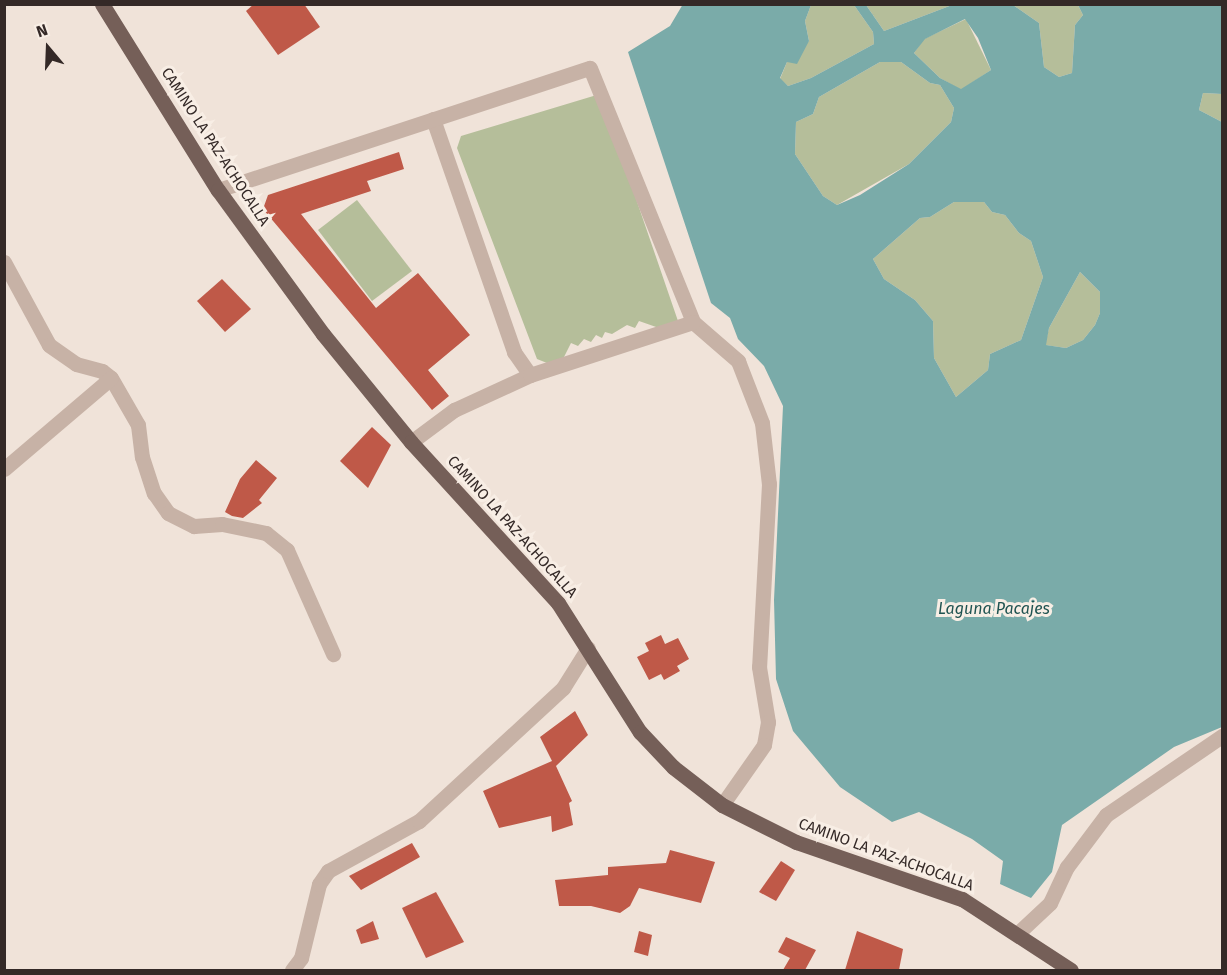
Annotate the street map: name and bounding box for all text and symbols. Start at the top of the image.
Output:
north arrow [18,18,78,78]
text: N [34,20,50,41]
street label: CAMINO LA PAZ-ACHOCALLA [157,65,273,229]
street label: CAMINO LA PAZ-ACHOCALLA [443,452,581,602]
water label: Laguna Pacajes [938,599,1050,619]
street label: CAMINO LA PAZ-ACHOCALLA [796,815,976,895]

